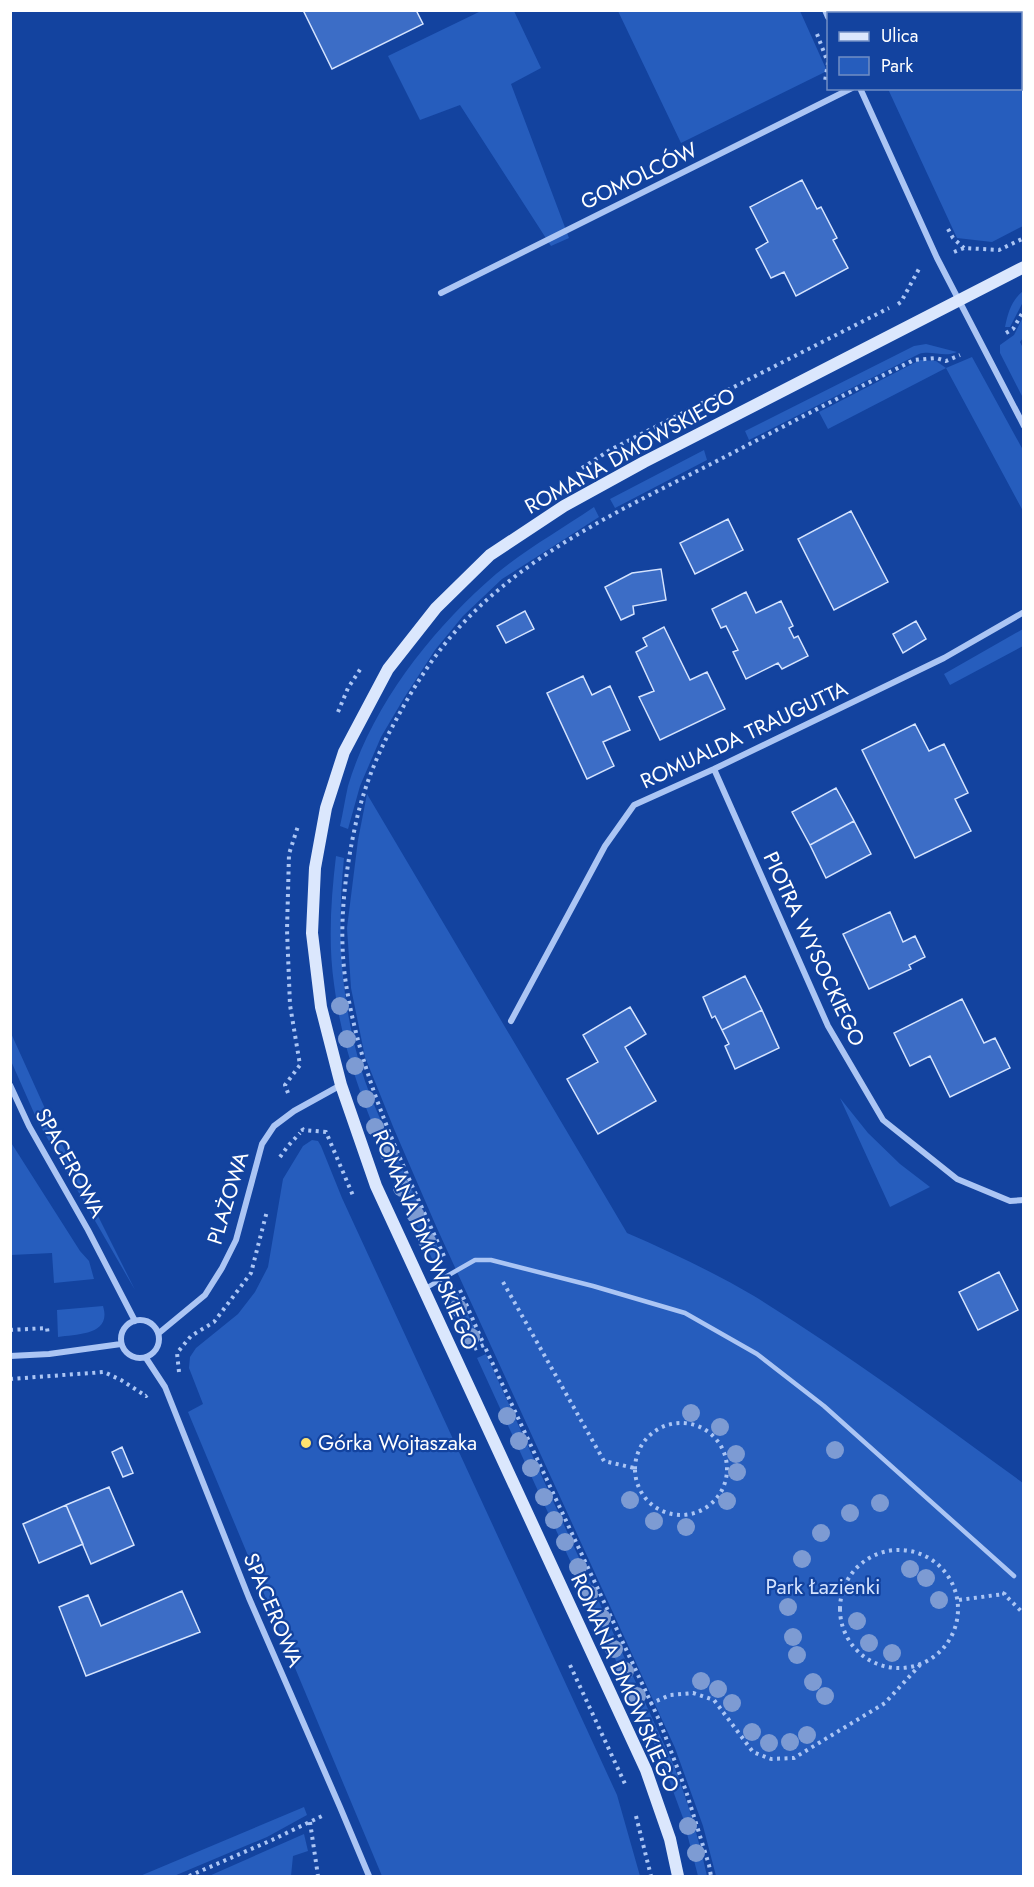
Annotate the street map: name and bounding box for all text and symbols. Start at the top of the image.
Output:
legend [827,12,1022,90]
text: Ulica [881,23,918,49]
text: Park [881,53,913,79]
street label: GOMOLCÓW [576,135,703,217]
street label: ROMANA DMOWSKIEGO [519,381,741,521]
street label: ROMUALDA TRAUGUTTA [635,674,853,796]
street label: PIOTRA WYSOCKIEGO [756,847,872,1051]
street label: SPACEROWA [28,1103,113,1223]
street label: ROMANA DMOWSKIEGO [365,1125,485,1355]
street label: PLAŻOWA [200,1148,256,1248]
place label: Górka Wojtaszaka [318,1428,477,1458]
marker: Górka Wojtaszaka [299,1436,313,1450]
street label: SPACEROWA [236,1548,310,1672]
street label: ROMANA DMOWSKIEGO [563,1569,687,1797]
park label: Park Łazienki [766,1572,880,1602]

